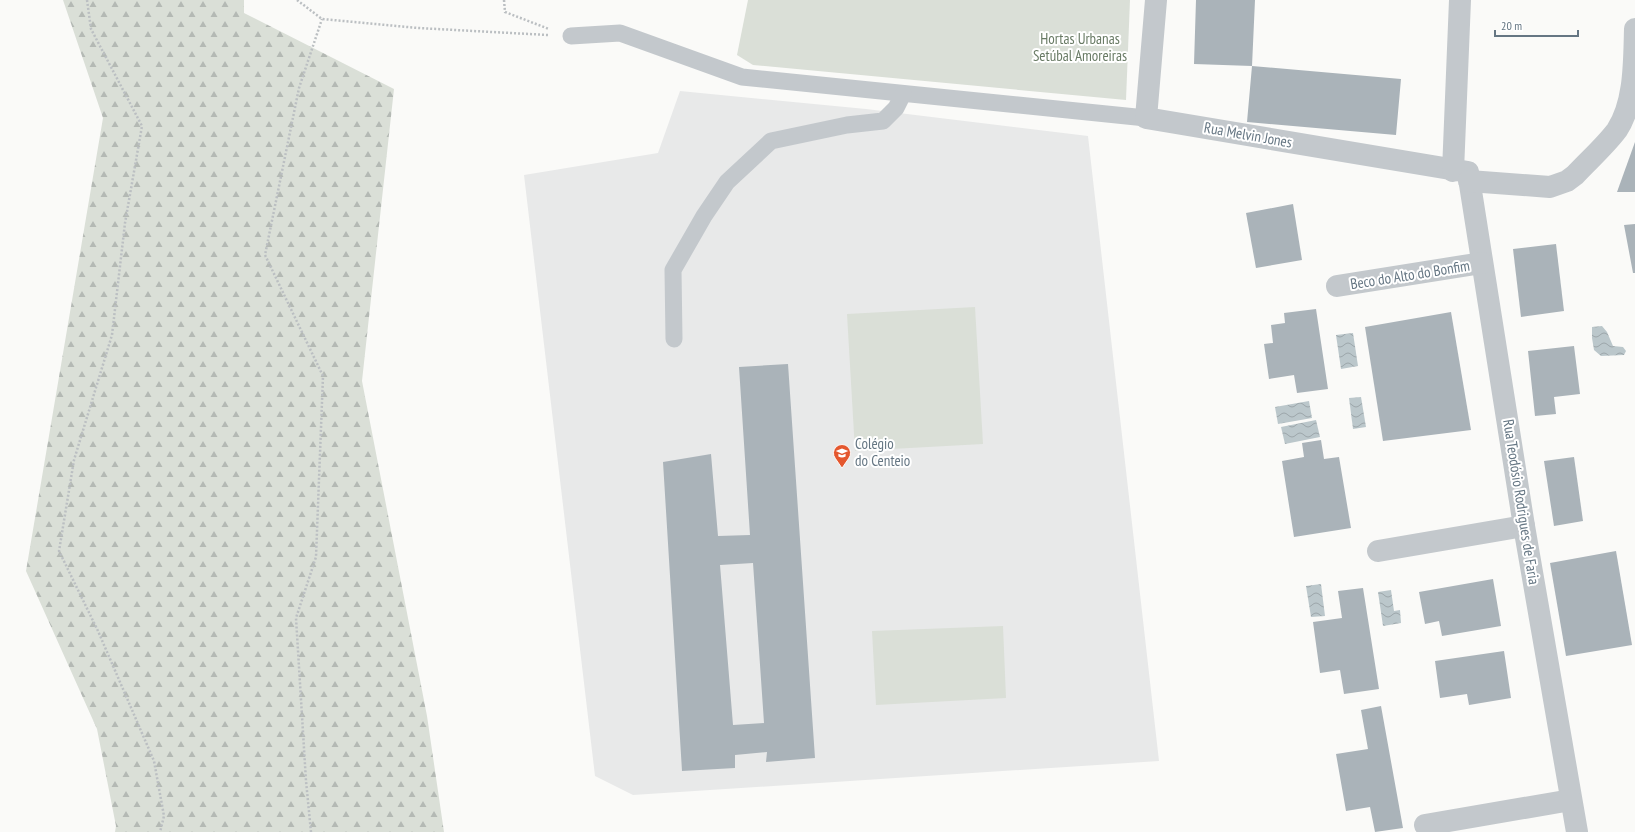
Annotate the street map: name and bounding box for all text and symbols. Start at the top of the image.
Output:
scale bar [1495,12,1578,38]
text: 20 m [1501,18,1522,33]
park label: Hortas Urbanas Setúbal Amoreiras [1033,29,1127,65]
street label: Rua Melvin Jones [1203,117,1294,152]
street label: Beco do Alto do Bonfim [1349,256,1471,293]
street label: Rua Teodósio Rodrigues de Faria [1499,418,1544,586]
place label: Colégio do Centeio [855,434,910,470]
school or university icon: Colégio do Centeio [832,443,852,468]

